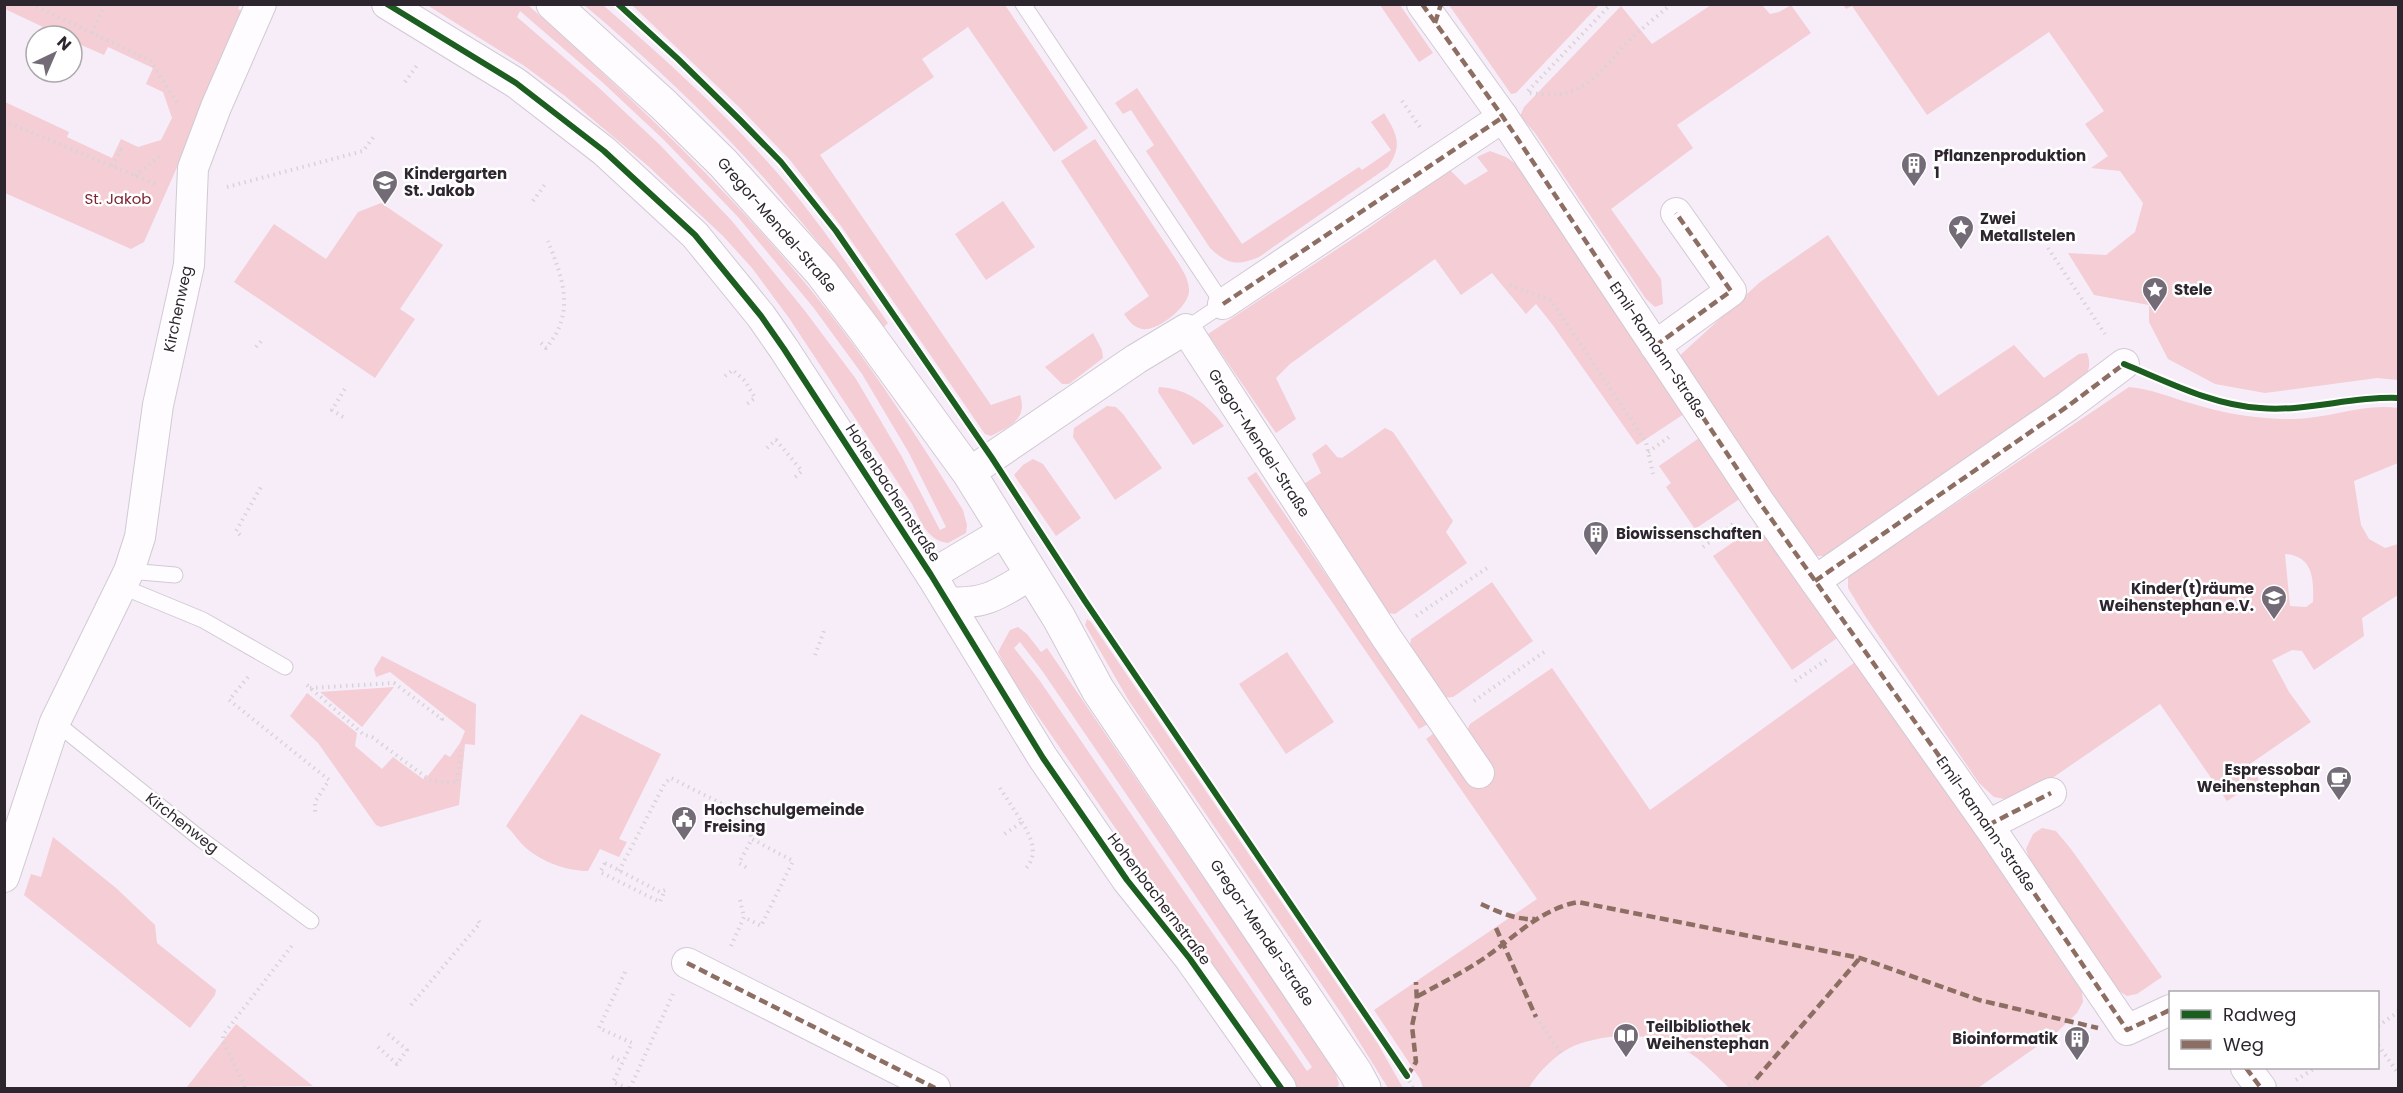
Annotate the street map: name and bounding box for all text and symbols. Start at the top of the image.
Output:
north arrow [24,24,84,84]
text: N [52,31,76,56]
place label: Pflanzenproduktion 1 [1934,145,2086,183]
building icon: Pflanzenproduktion 1 [1899,150,1929,188]
street label: Gregor-Mendel-Straße [713,153,842,297]
place label: Kindergarten St. Jakob [404,163,507,201]
school or university icon: Kindergarten St. Jakob [370,168,400,206]
park label: St. Jakob [85,188,151,209]
place label: Zwei Metallstelen [1980,208,2076,246]
place icon: Zwei Metallstelen [1946,213,1976,251]
street label: Kirchenweg [158,264,197,354]
place icon: Stele [2140,275,2170,313]
street label: Emil-Ramann-Straße [1605,277,1712,422]
place label: Stele [2174,279,2212,300]
street label: Gregor-Mendel-Straße [1204,365,1315,521]
street label: Hohenbachernstraße [841,420,946,566]
building icon: Biowissenschaften [1581,519,1611,557]
place label: Biowissenschaften [1616,523,1762,544]
place label: Kinder(t)räume Weihenstephan e.V. [2099,578,2254,616]
school or university icon: Kinder(t)räume Weihenstephan e.V. [2259,583,2289,621]
street label: Emil-Ramann-Straße [1932,752,2041,896]
place label: Espressobar Weihenstephan [2197,759,2321,797]
cafe icon: Espressobar Weihenstephan [2324,764,2354,802]
street label: Kirchenweg [141,787,223,858]
place label: Hochschulgemeinde Freising [704,799,864,837]
public building icon: Hochschulgemeinde Freising [669,804,699,842]
street label: Hohenbachernstraße [1103,828,1216,969]
street label: Gregor-Mendel-Straße [1205,855,1319,1010]
legend [2169,991,2379,1069]
text: Radweg [2223,1002,2296,1027]
place label: Teilbibliothek Weihenstephan [1646,1016,1769,1054]
library icon: Teilbibliothek Weihenstephan [1611,1021,1641,1059]
building icon: Bioinformatik [2062,1024,2092,1062]
place label: Bioinformatik [1952,1028,2059,1049]
text: Weg [2223,1032,2264,1057]

